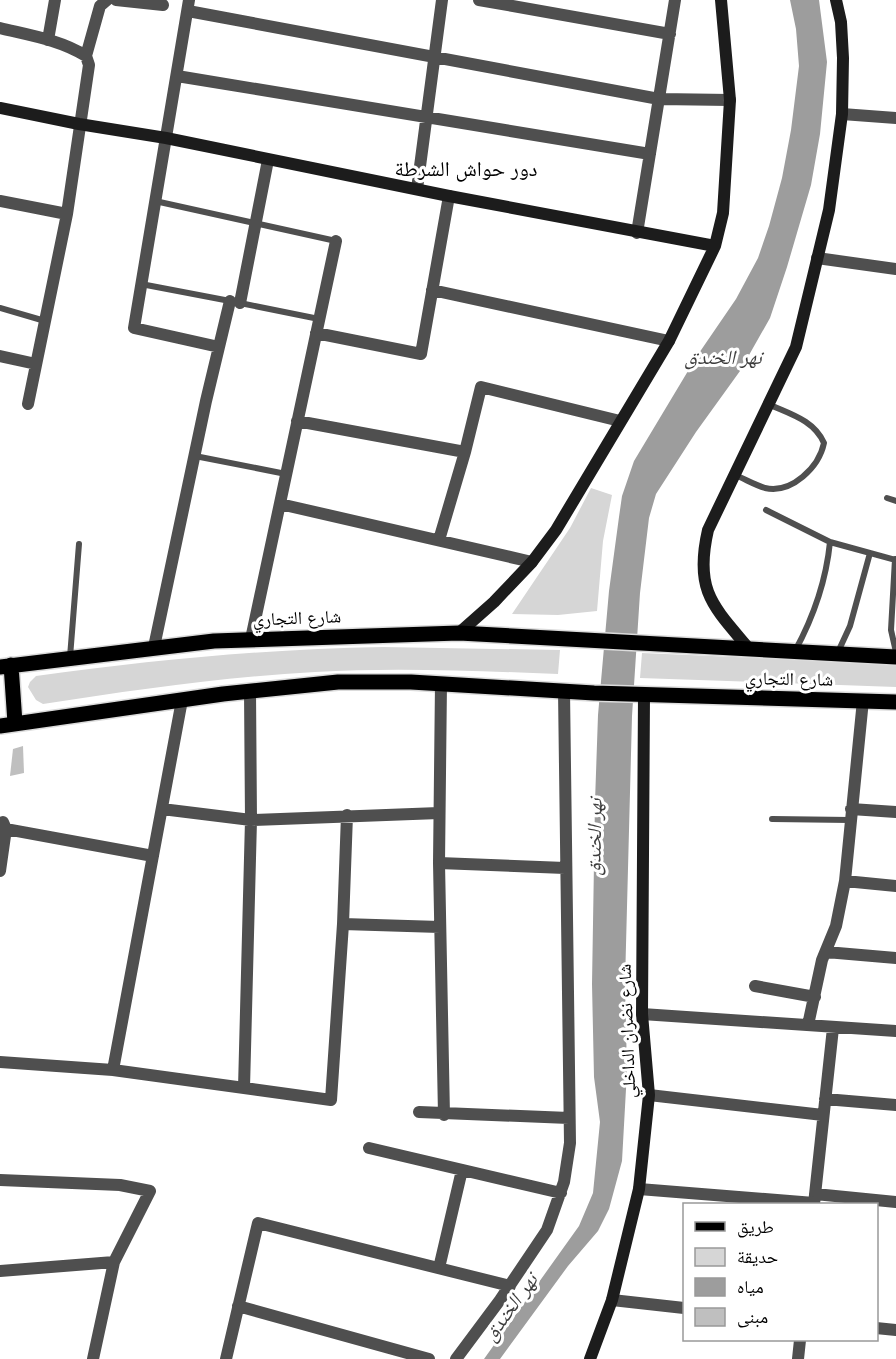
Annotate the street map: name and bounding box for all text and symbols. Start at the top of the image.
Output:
district label: دور حواش الشرطة [395,157,537,182]
water label: نهر الخندق [684,346,764,370]
street label: شارع التجاري [252,606,342,634]
street label: شارع التجاري [745,668,833,694]
water label: نهر الخندق [582,795,608,876]
street label: شارع نضران الداخلي [615,963,644,1099]
legend [683,1203,878,1341]
text: طريق [737,1217,774,1238]
text: حديقة [737,1247,778,1267]
water label: نهر الخندق [478,1267,545,1346]
text: مياه [737,1277,764,1297]
text: مبنى [737,1307,768,1328]

